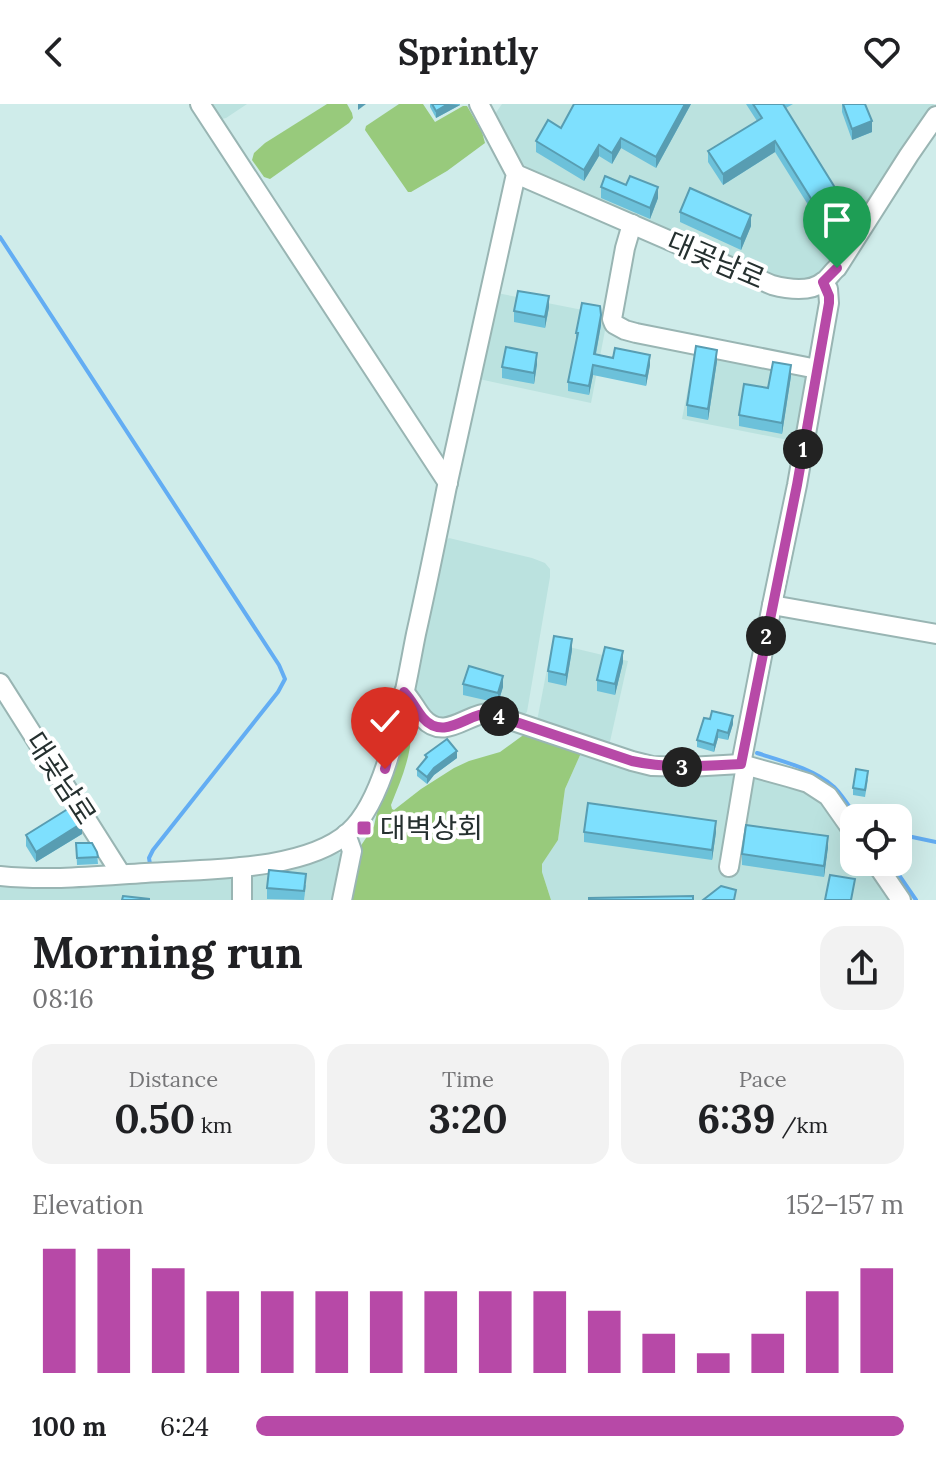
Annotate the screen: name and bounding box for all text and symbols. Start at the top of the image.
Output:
text: Sprintly [398,29,538,75]
icon: back [32,30,76,74]
icon: heart [860,30,904,74]
pin [803,186,871,268]
icon: arrive [815,198,859,242]
street label: 대곶남로 [662,223,770,297]
pin: 1 [783,429,823,469]
text: 1 [799,435,807,463]
pin: 2 [746,616,786,656]
text: 2 [760,622,772,650]
pin [351,687,419,769]
pin: 4 [479,696,519,736]
icon: check [363,699,407,743]
text: 4 [493,702,505,730]
street label: 대곶남로 [18,725,104,831]
pin: 3 [662,747,702,787]
text: 3 [676,753,688,781]
map controls [840,804,912,876]
button: locate [840,804,912,876]
place label: 대벽상회 [380,810,483,846]
marker: 대벽상회 [355,819,373,837]
text: Morning run [32,924,303,980]
button: share [820,926,904,1010]
text: 08:16 [32,982,94,1015]
text: Distance [129,1065,218,1093]
text: Time [442,1065,494,1093]
text: Pace [739,1065,787,1093]
text: 0.50 [114,1093,195,1144]
text: 3:20 [428,1093,508,1144]
text: 6:39 [697,1093,776,1144]
text: km [195,1111,233,1139]
text: /km [776,1111,828,1139]
text: Elevation [32,1188,144,1221]
text: 152–157 m [787,1188,904,1221]
text: 100 m [32,1410,106,1443]
text: 6:24 [160,1410,209,1443]

